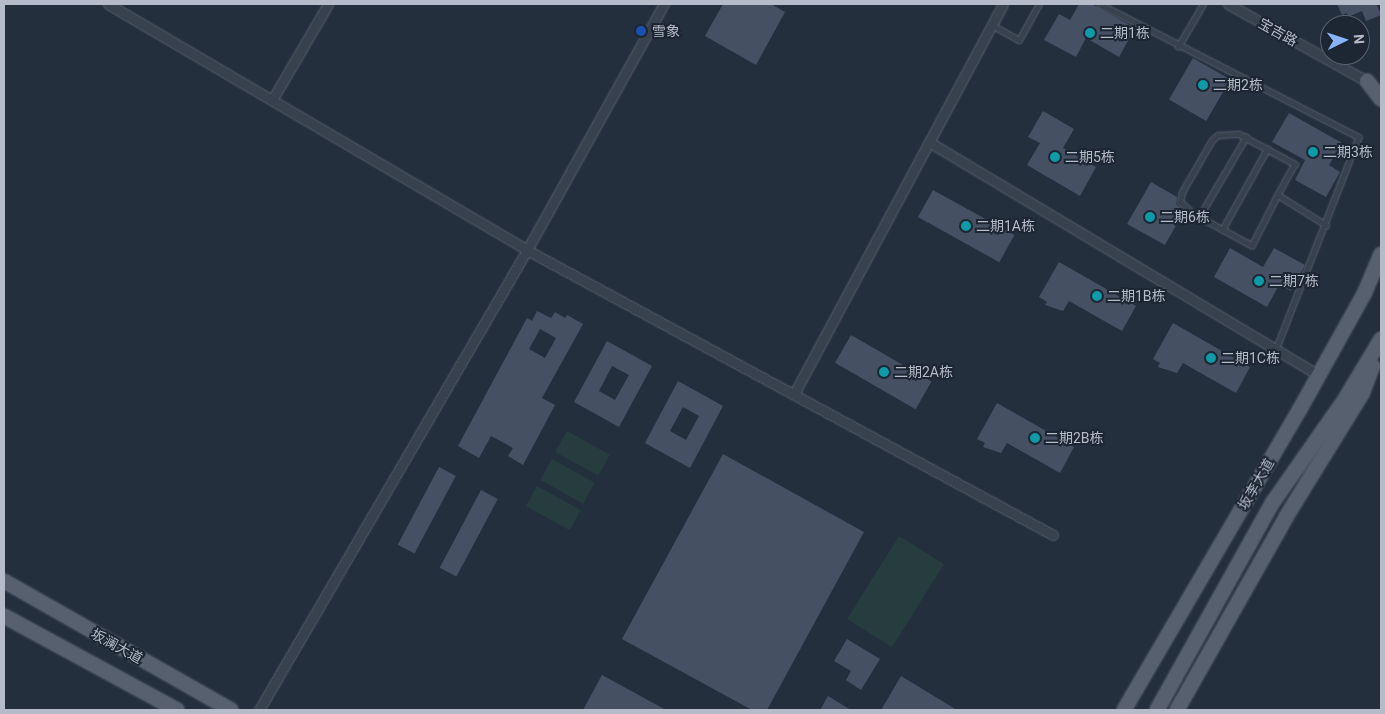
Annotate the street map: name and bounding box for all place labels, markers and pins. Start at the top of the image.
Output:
place label: 雪象 [652,23,680,39]
marker: 雪象 [634,24,648,38]
place label: 二期1栋 [1100,25,1150,41]
marker: 二期1栋 [1084,27,1096,39]
place label: 二期2栋 [1213,77,1263,93]
marker: 二期2栋 [1197,79,1209,91]
place label: 二期3栋 [1323,144,1373,160]
marker: 二期3栋 [1307,146,1319,158]
place label: 二期5栋 [1065,149,1115,165]
marker: 二期5栋 [1049,151,1061,163]
place label: 二期6栋 [1160,209,1210,225]
marker: 二期6栋 [1144,211,1156,223]
place label: 二期1A栋 [976,218,1035,234]
marker: 二期1A栋 [960,220,972,232]
place label: 二期7栋 [1269,273,1319,289]
marker: 二期7栋 [1253,275,1265,287]
place label: 二期1B栋 [1107,288,1166,304]
marker: 二期1B栋 [1091,290,1103,302]
place label: 二期1C栋 [1221,350,1280,366]
marker: 二期1C栋 [1205,352,1217,364]
place label: 二期2A栋 [894,364,953,380]
marker: 二期2A栋 [878,366,890,378]
place label: 二期2B栋 [1045,430,1104,446]
marker: 二期2B栋 [1029,432,1041,444]

